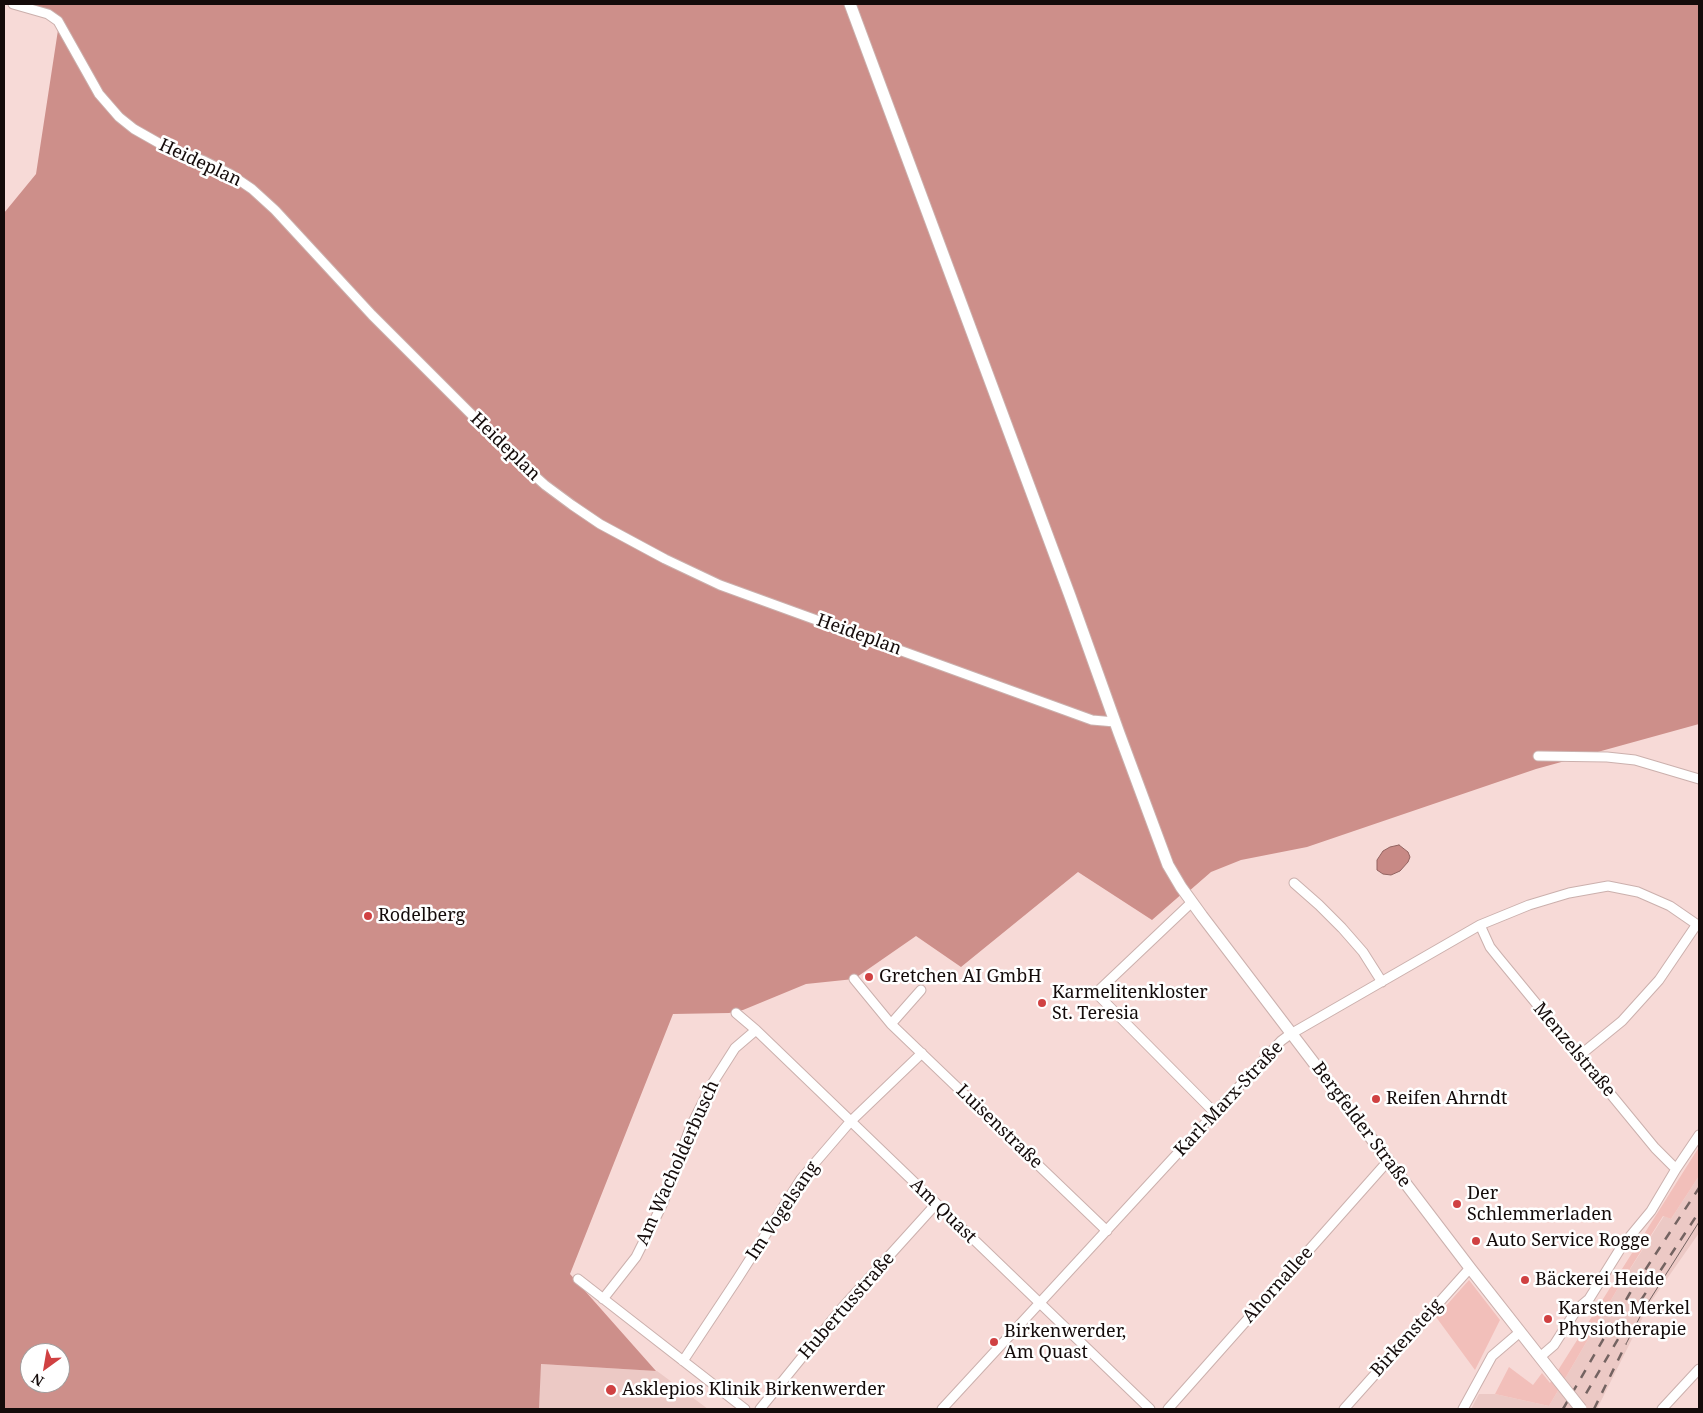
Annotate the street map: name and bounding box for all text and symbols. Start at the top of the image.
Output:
street label: Heideplan [155,134,245,192]
street label: Heideplan [466,408,544,486]
street label: Heideplan [814,610,904,660]
place label: Rodelberg [378,905,465,927]
marker: Rodelberg [362,910,374,922]
place label: Gretchen AI GmbH [879,966,1042,988]
marker: Gretchen AI GmbH [863,971,875,983]
place label: Karmelitenkloster St. Teresia [1052,982,1208,1024]
marker: Karmelitenkloster St. Teresia [1036,997,1048,1009]
street label: Menzelstraße [1528,998,1620,1102]
street label: Karl-Marx-Straße [1170,1037,1288,1161]
street label: Bergfelder Straße [1307,1058,1415,1192]
street label: Am Wacholderbusch [632,1077,724,1249]
street label: Luisenstraße [951,1080,1047,1174]
place label: Reifen Ahrndt [1386,1088,1507,1110]
marker: Reifen Ahrndt [1370,1093,1382,1105]
street label: Im Vogelsang [742,1158,824,1264]
street label: Am Quast [905,1174,981,1248]
place label: Der Schlemmerladen [1467,1183,1612,1226]
marker: Der Schlemmerladen [1451,1198,1463,1210]
place label: Auto Service Rogge [1486,1230,1650,1252]
marker: Auto Service Rogge [1470,1235,1482,1247]
street label: Ahornallee [1238,1242,1318,1328]
street label: Hubertusstraße [795,1248,899,1364]
place label: Bäckerei Heide [1535,1269,1664,1291]
marker: Bäckerei Heide [1519,1274,1531,1286]
street label: Birkensteig [1367,1295,1447,1381]
place label: Karsten Merkel Physiotherapie [1558,1298,1690,1340]
marker: Karsten Merkel Physiotherapie [1542,1313,1554,1325]
place label: Birkenwerder, Am Quast [1004,1321,1126,1364]
marker: Birkenwerder, Am Quast [988,1336,1000,1348]
north arrow [20,1343,70,1393]
text: N [28,1369,47,1391]
place label: Asklepios Klinik Birkenwerder [622,1379,885,1401]
marker: Asklepios Klinik Birkenwerder [604,1383,618,1397]

